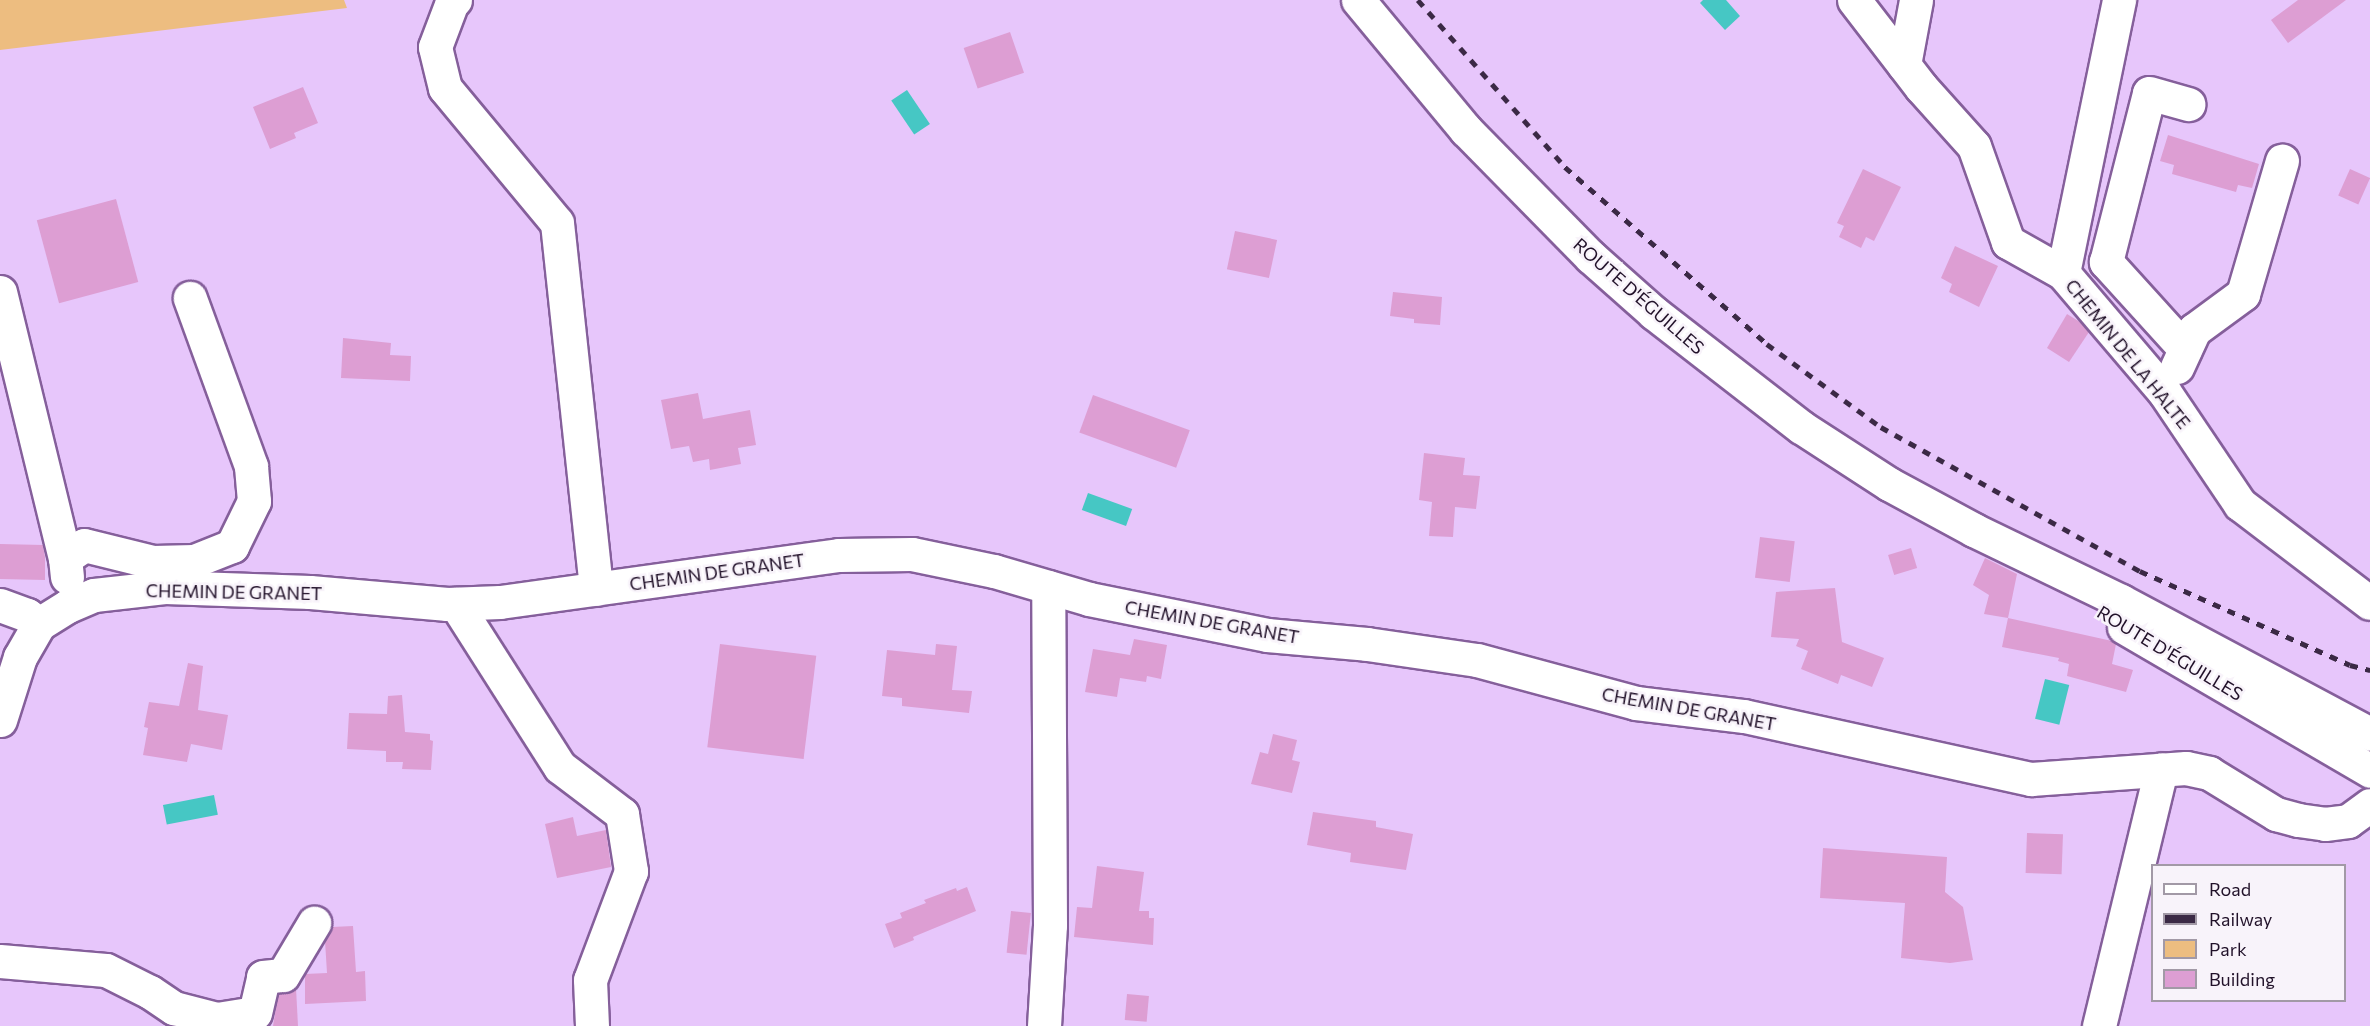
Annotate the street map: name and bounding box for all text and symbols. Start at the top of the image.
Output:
street label: ROUTE D'ÉGUILLES [1569,233,1709,359]
street label: CHEMIN DE LA HALTE [2061,275,2195,433]
street label: CHEMIN DE GRANET [628,549,806,595]
street label: CHEMIN DE GRANET [146,580,322,604]
street label: CHEMIN DE GRANET [1123,596,1301,648]
street label: ROUTE D'ÉGUILLES [2093,601,2247,705]
street label: CHEMIN DE GRANET [1600,683,1778,735]
legend [2151,864,2346,1002]
text: Road [2209,878,2251,900]
text: Railway [2209,908,2272,930]
text: Park [2209,938,2247,960]
text: Building [2209,968,2275,990]

